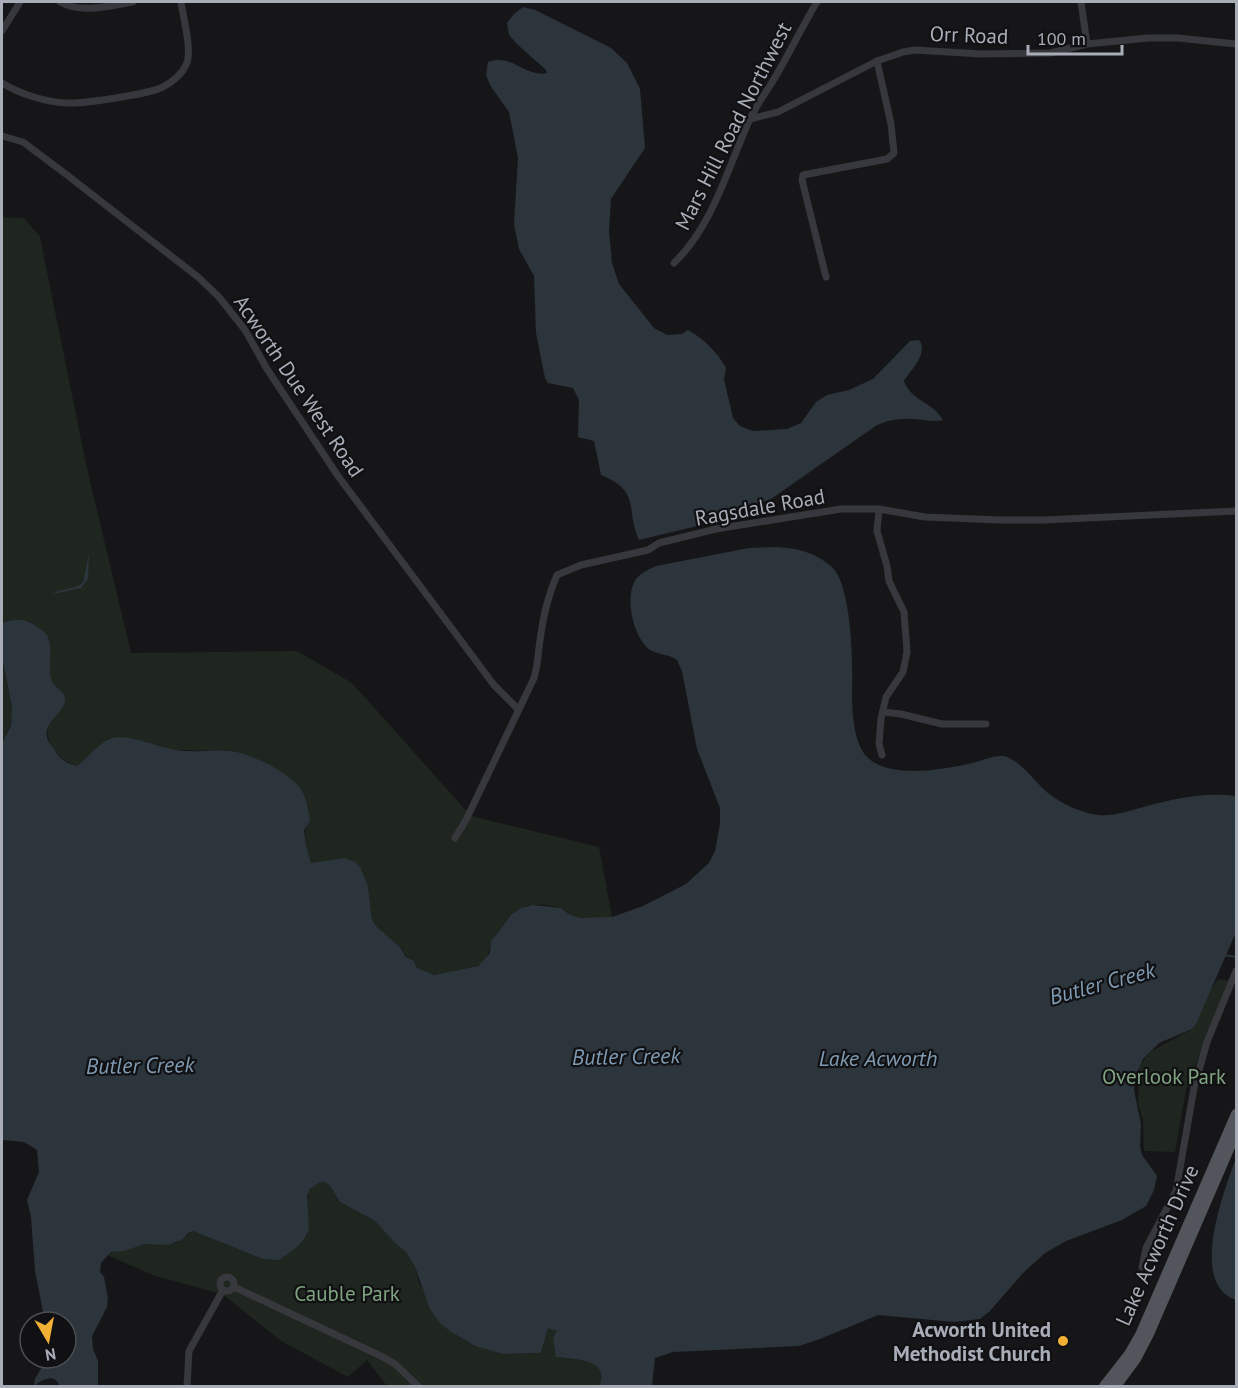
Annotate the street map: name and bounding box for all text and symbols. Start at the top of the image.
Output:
street label: Mars Hill Road Northwest [669,17,797,235]
scale bar [1028,18,1122,56]
street label: Orr Road [929,20,1009,50]
text: 100 m [1037,27,1086,50]
street label: Acworth Due West Road [228,290,370,482]
street label: Ragsdale Road [693,482,827,532]
water label: Butler Creek [1046,955,1159,1011]
water label: Butler Creek [572,1041,681,1071]
water label: Lake Acworth [819,1044,937,1072]
water label: Butler Creek [86,1050,195,1080]
park label: Overlook Park [1102,1063,1226,1090]
street label: Lake Acworth Drive [1109,1160,1205,1330]
park label: Cauble Park [294,1280,400,1307]
north arrow [18,1310,78,1370]
place label: Acworth United Methodist Church [893,1316,1051,1367]
marker: Acworth United Methodist Church [1056,1334,1070,1348]
text: N [44,1344,58,1366]

